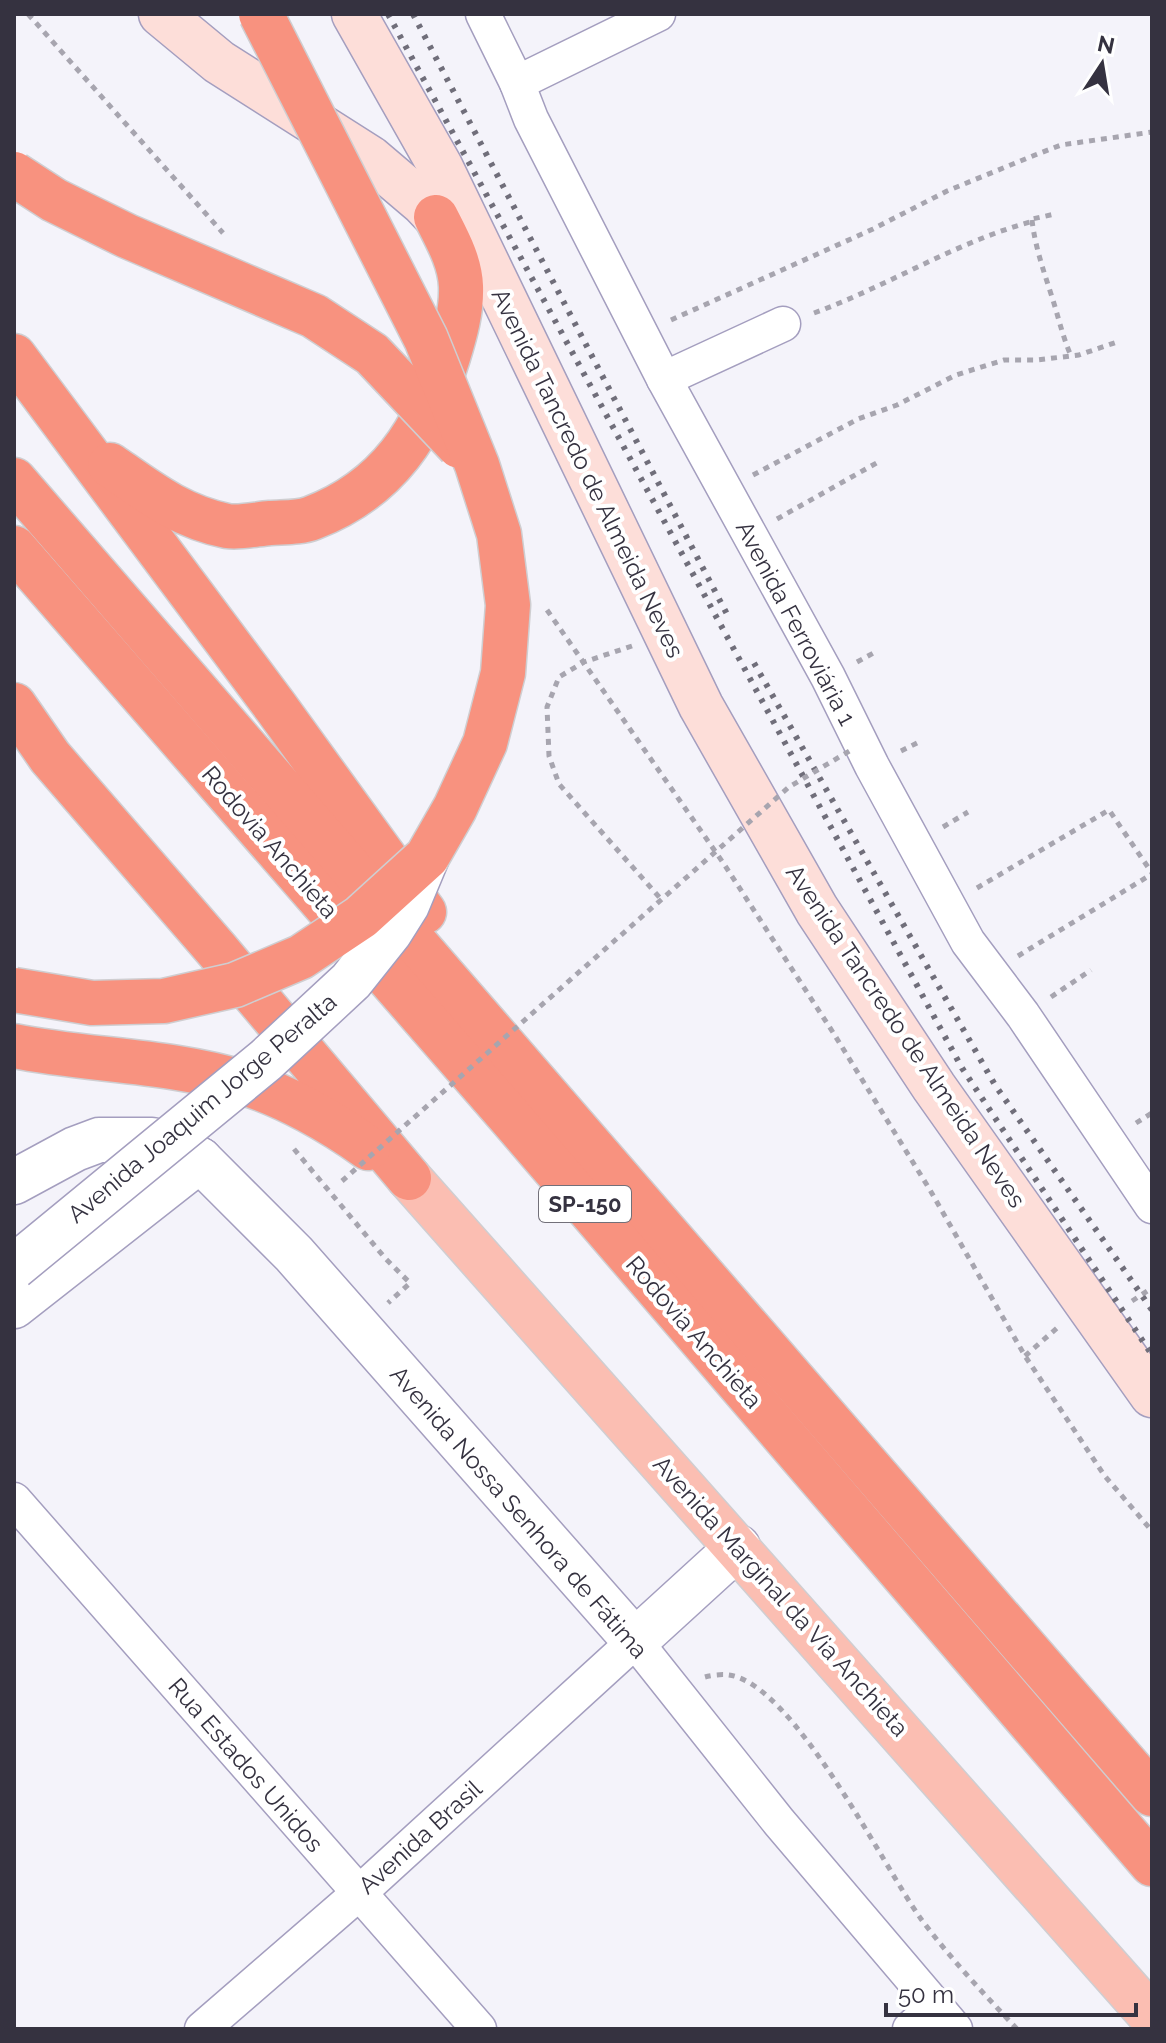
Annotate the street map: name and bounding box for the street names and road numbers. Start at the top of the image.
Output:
street label: Avenida Tancredo de Almeida Neves [486,284,690,662]
street label: Avenida Ferroviária 1 [730,516,862,730]
street label: Rodovia Anchieta [196,760,344,924]
street label: Avenida Tancredo de Almeida Neves [780,859,1032,1213]
street label: Avenida Joaquim Jorge Peralta [62,987,342,1229]
road number: SP-150 [539,1186,631,1222]
street label: Rodovia Anchieta [620,1250,768,1414]
street label: Avenida Nossa Senhora de Fátima [384,1360,654,1664]
street label: Avenida Marginal da Via Anchieta [647,1450,915,1742]
street label: Rua Estados Unidos [163,1672,329,1858]
street label: Avenida Brasil [352,1774,488,1900]

